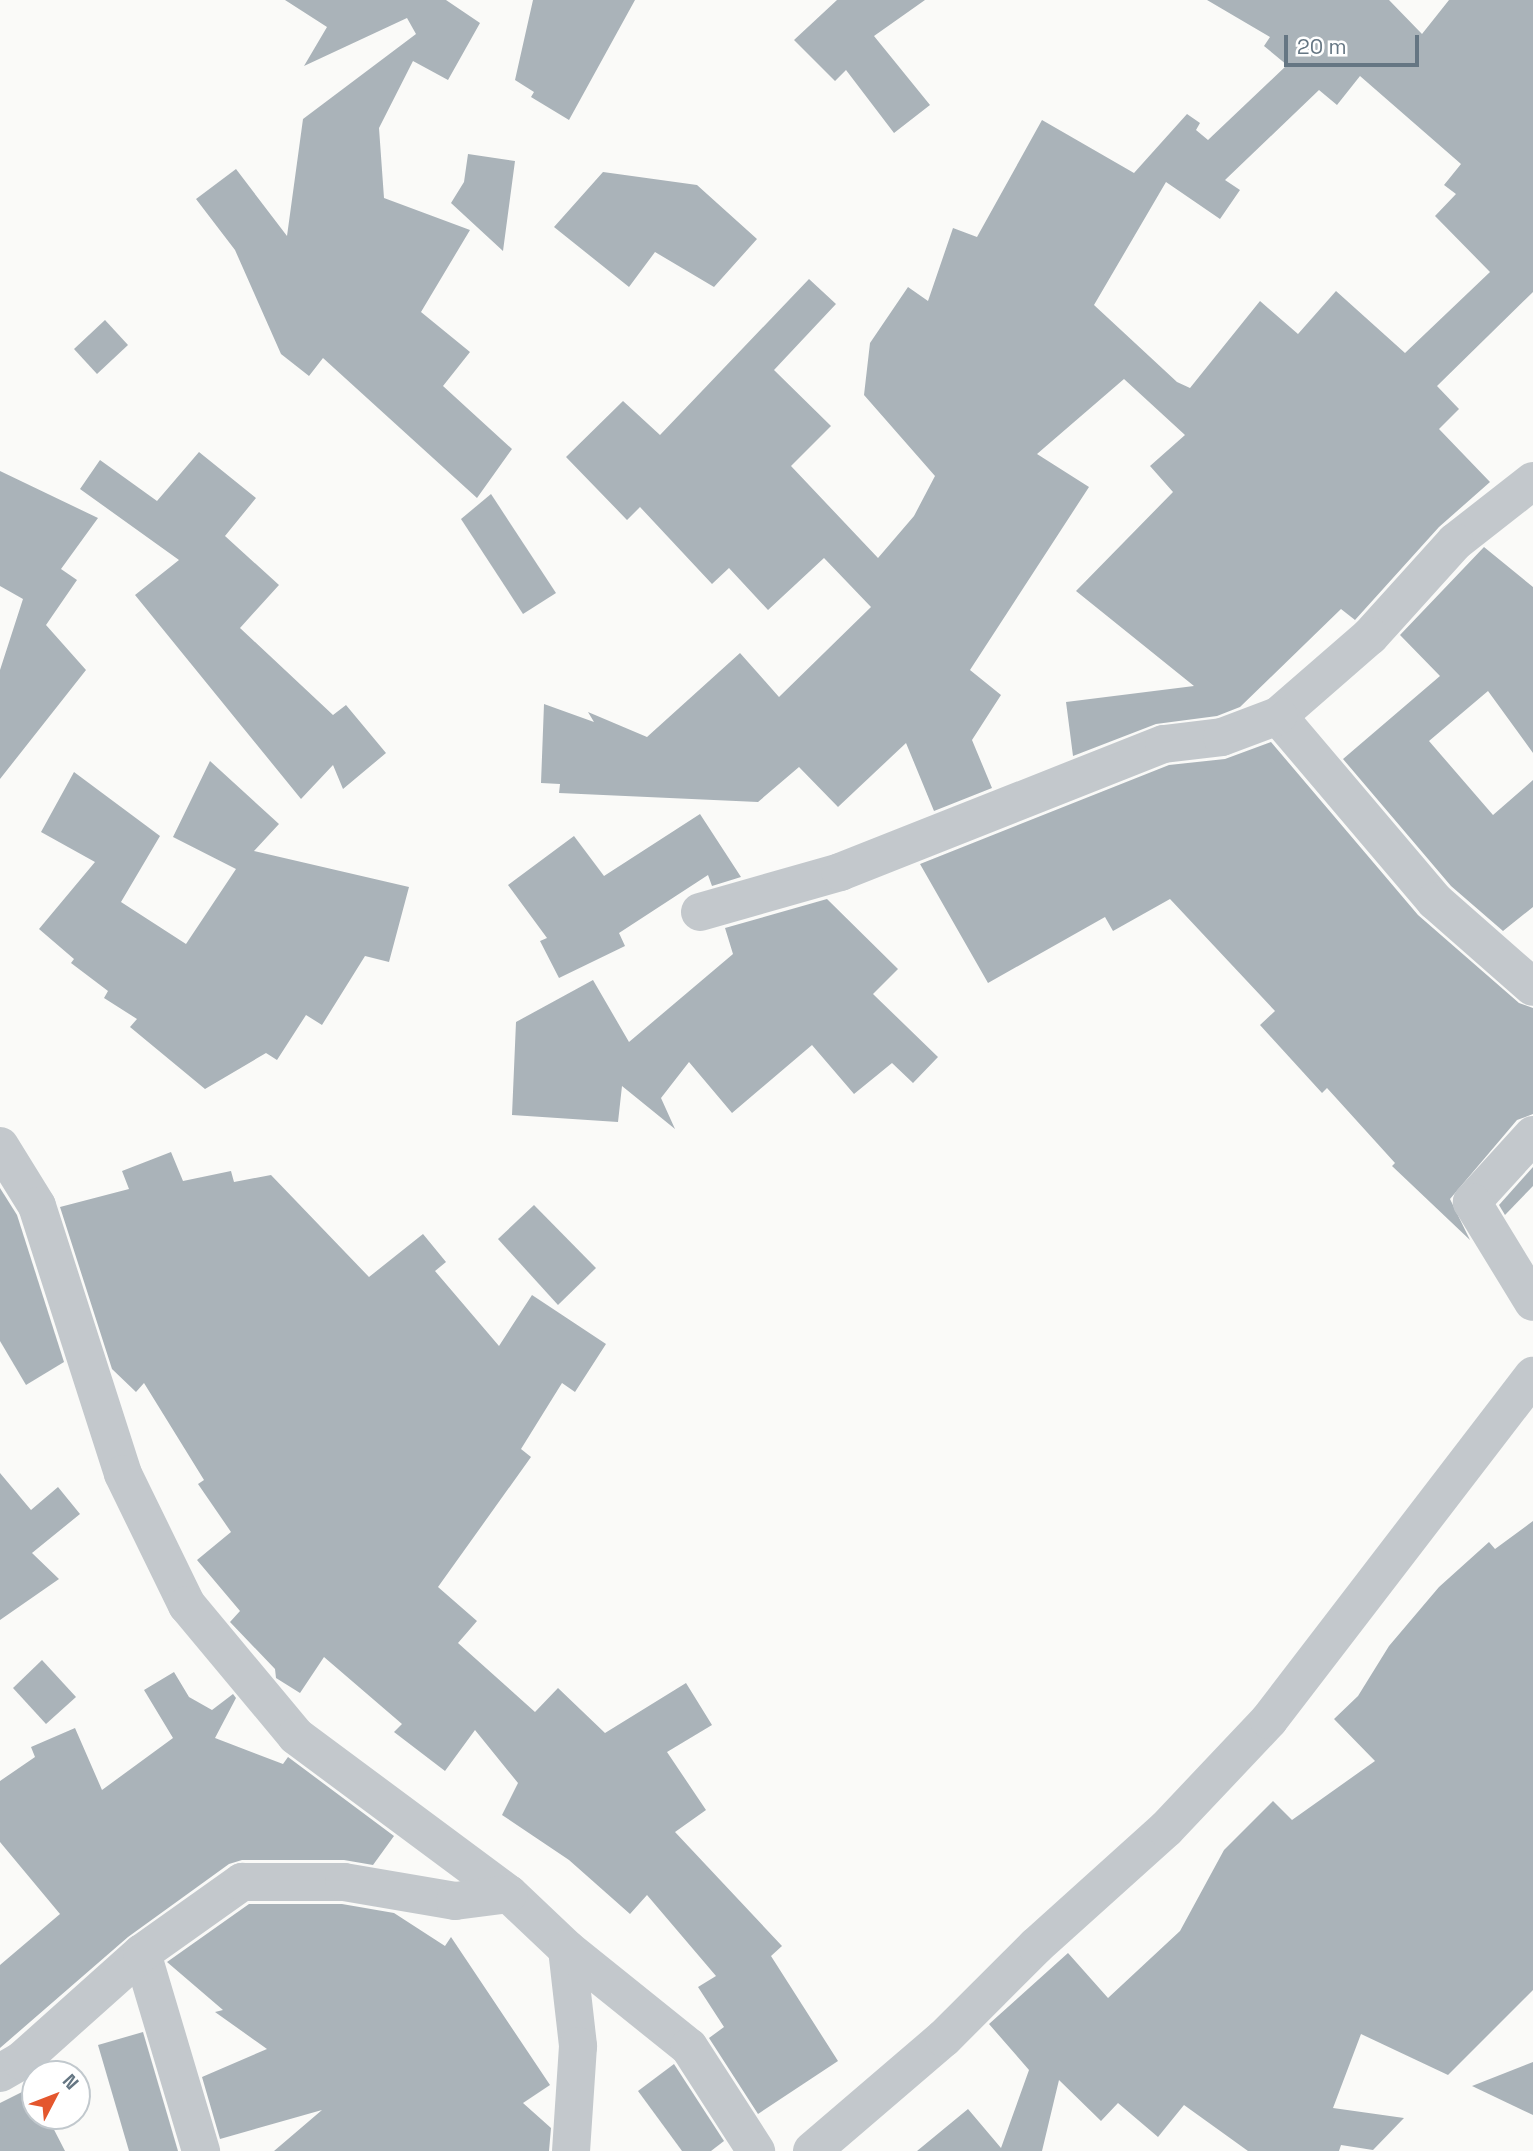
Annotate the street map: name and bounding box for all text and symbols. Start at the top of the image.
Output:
scale bar [1288,21,1423,65]
text: 20 m [1297,33,1347,60]
north arrow [21,2060,91,2130]
text: N [57,2069,84,2095]

